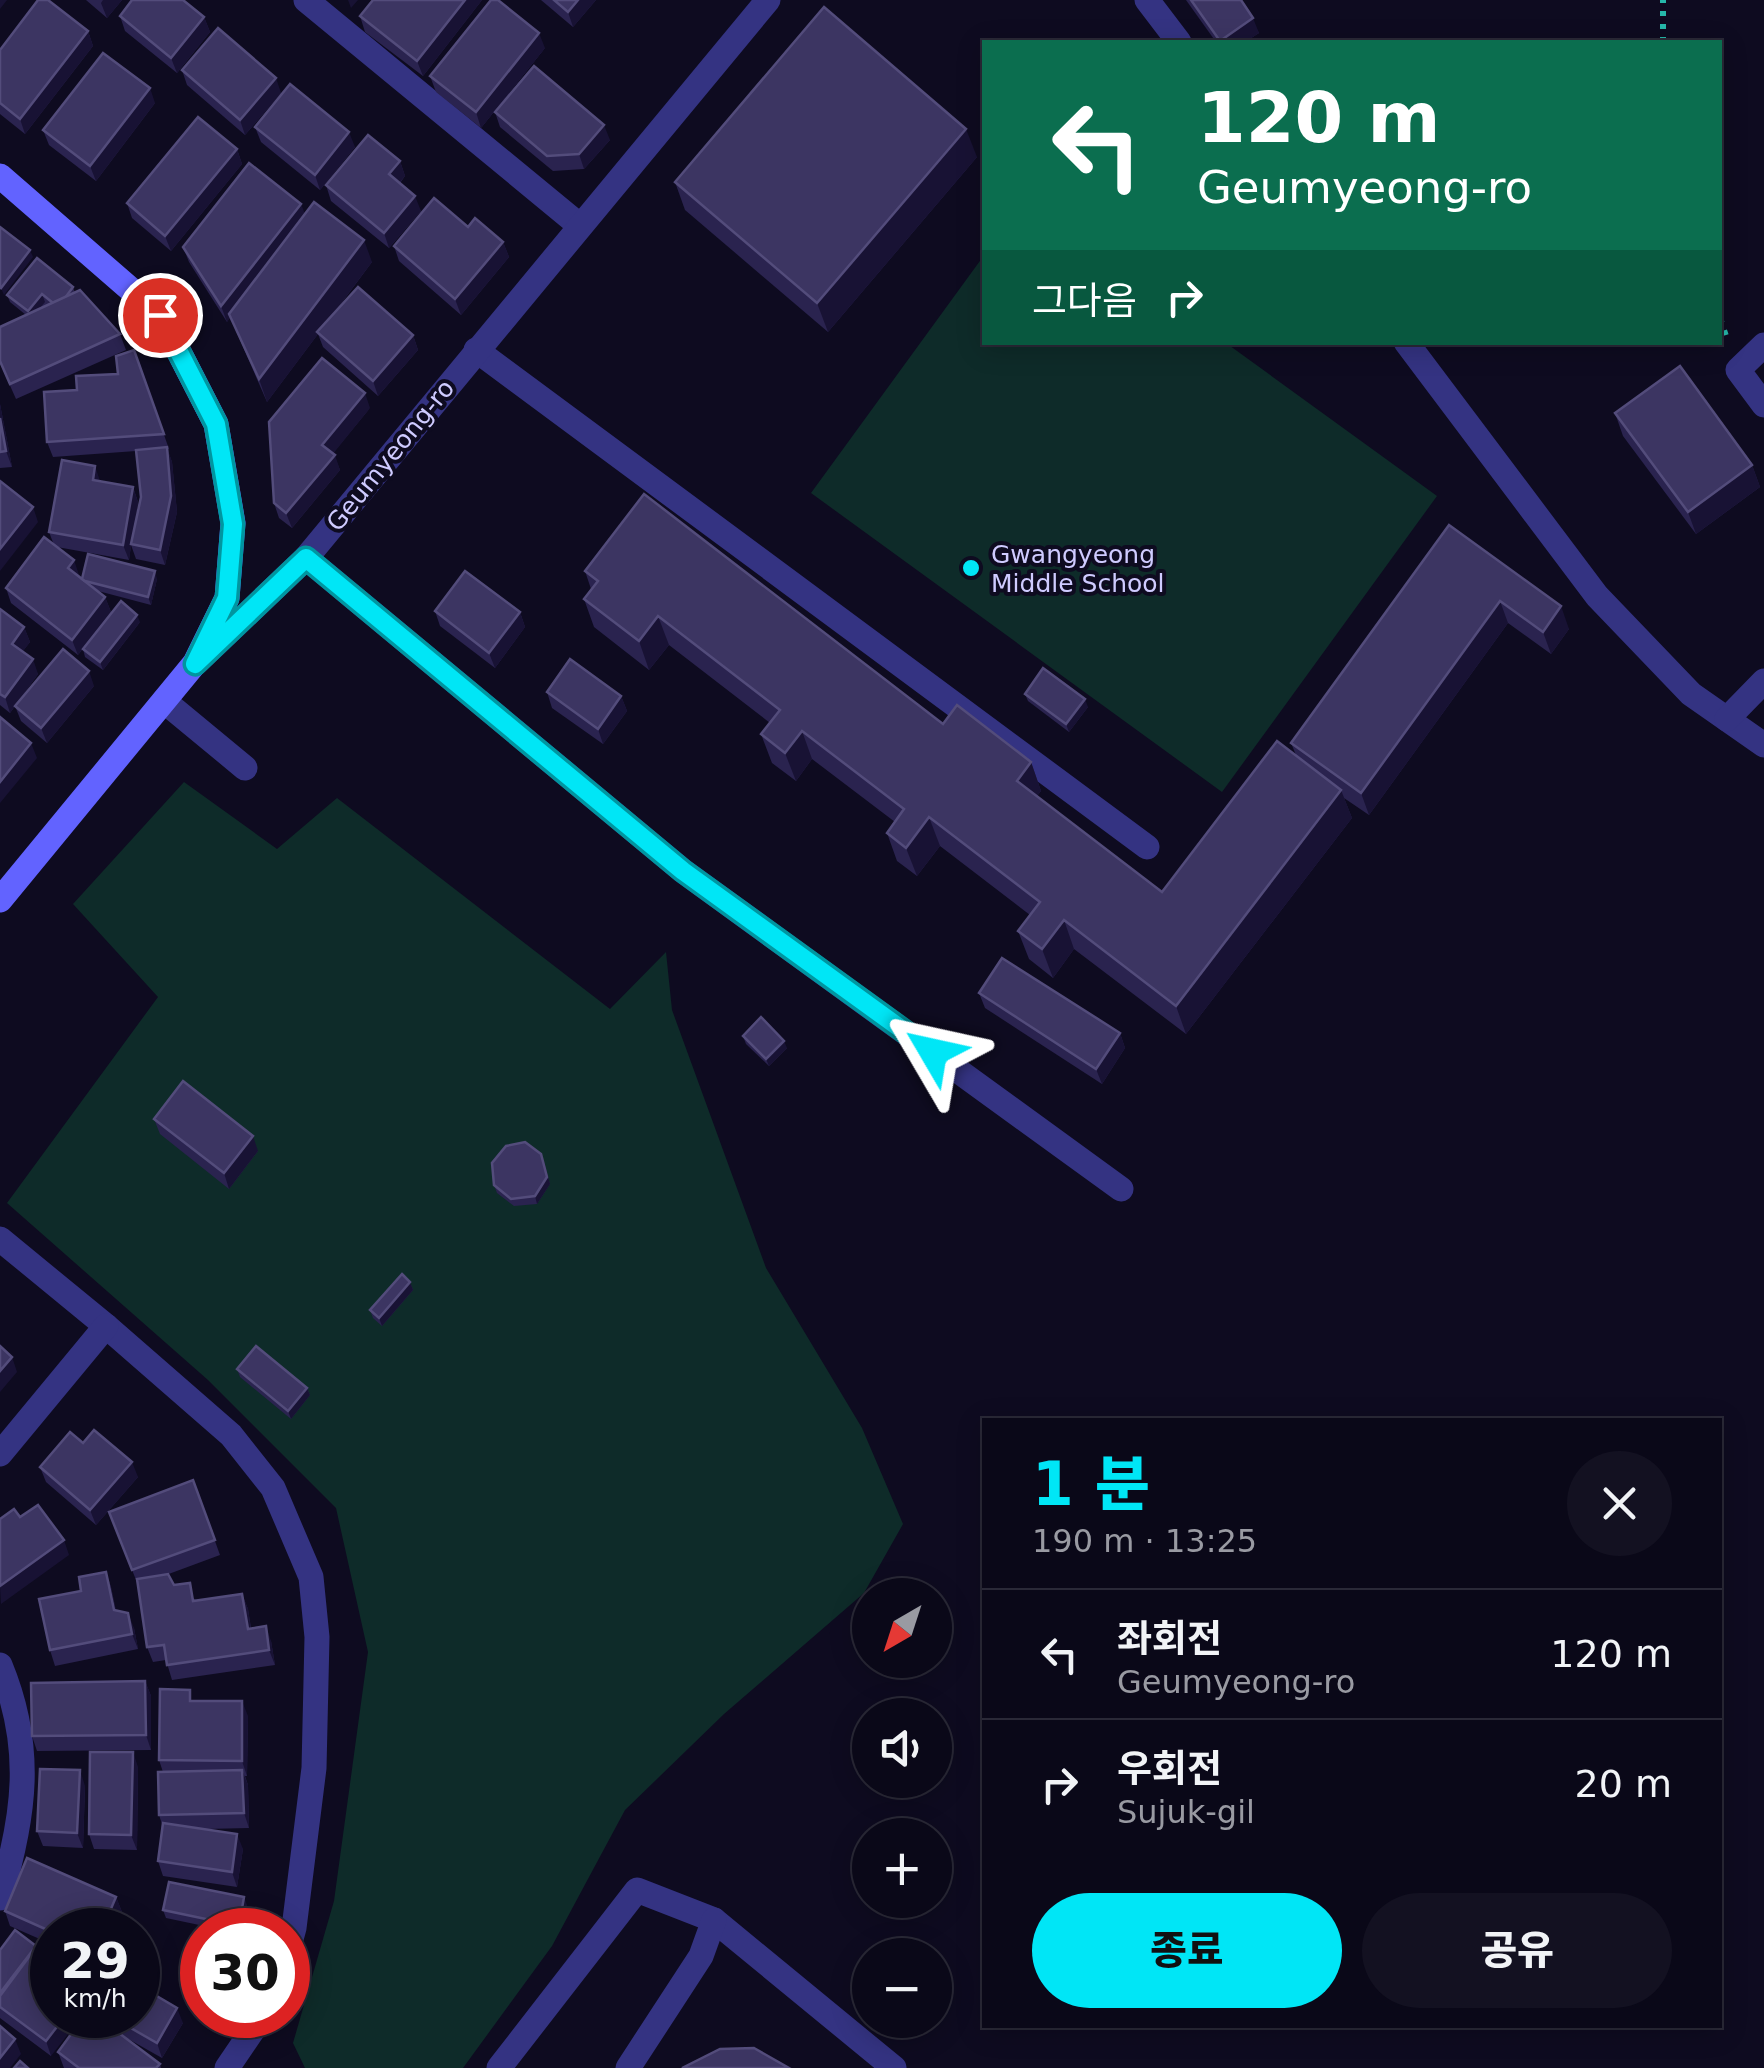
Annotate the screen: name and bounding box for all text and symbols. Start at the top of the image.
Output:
text: 120 m [1197,77,1440,159]
icon: left [1032,80,1162,210]
text: Geumyeong-ro [1197,161,1532,214]
icon: right [1157,270,1212,325]
pin [118,273,203,358]
text: 그다음 [1032,279,1137,323]
icon: arrive [133,288,188,343]
street label: Geumyeong-ro [321,374,460,537]
place label: Gwangyeong Middle School [991,540,1165,598]
marker: Gwangyeong Middle School [960,557,982,579]
position arrow [881,1000,985,1104]
text: 1 분 [1032,1449,1150,1519]
button: close [1567,1451,1672,1556]
text: 190 m · 13:25 [1032,1522,1257,1560]
north arrow [852,1578,952,1678]
map controls [852,1578,952,2038]
text: 좌회전 [1117,1617,1222,1661]
icon: left [1032,1627,1087,1682]
text: 120 m [1550,1632,1672,1676]
text: Geumyeong-ro [1117,1663,1355,1701]
button: sound [852,1698,952,1798]
text: 우회전 [1117,1747,1222,1791]
icon: right [1032,1757,1087,1812]
text: 20 m [1575,1762,1672,1806]
text: Sujuk-gil [1117,1793,1255,1831]
button: + [852,1818,952,1918]
button: 종료 [1032,1893,1342,2008]
button: 공유 [1362,1893,1672,2008]
speed limit sign: 30 [180,1908,310,2038]
text: 29 [60,1932,130,1990]
button: − [852,1938,952,2038]
text: km/h [63,1984,127,2013]

